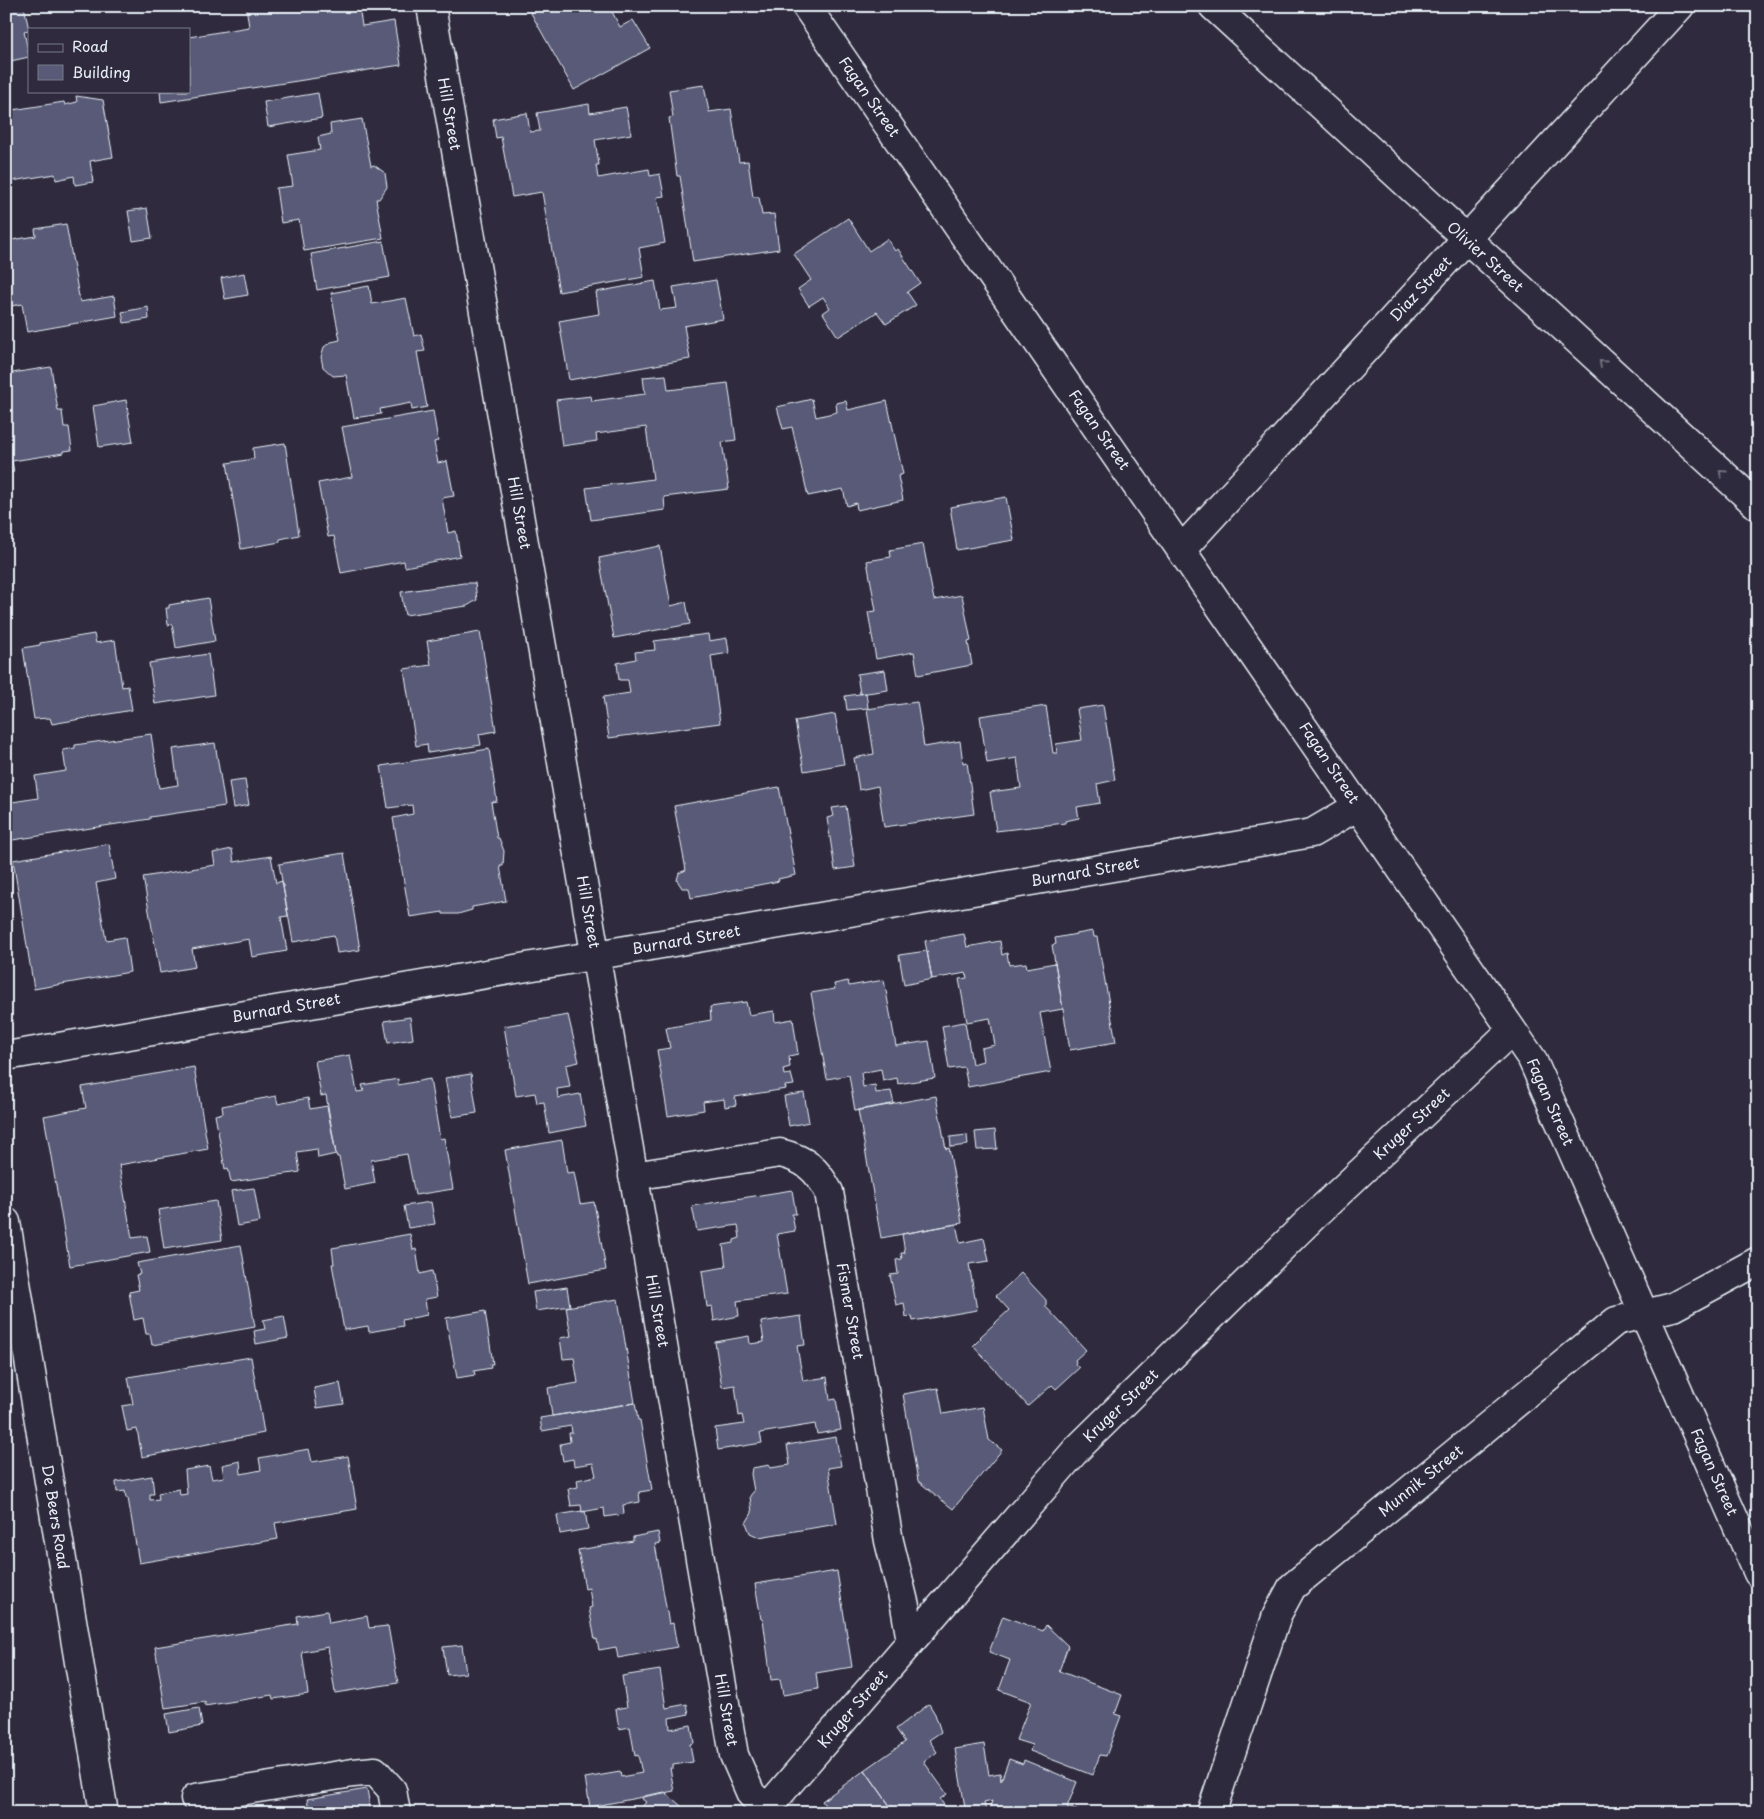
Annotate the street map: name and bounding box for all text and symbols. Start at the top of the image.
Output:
legend [28,28,190,92]
text: Road [72,34,108,57]
street label: Fagan Street [834,51,907,141]
text: Building [72,60,131,83]
street label: Hill Street [433,76,468,152]
street label: Olivier Street [1442,215,1530,297]
street label: Diaz Street [1384,250,1456,326]
one-way arrow [1598,360,1607,369]
street label: Fagan Street [1064,384,1137,474]
one-way arrow [1718,470,1727,479]
street label: Hill Street [503,475,538,551]
street label: Fagan Street [1294,717,1366,808]
street label: Burnard Street [1029,850,1141,891]
street label: Hill Street [572,874,607,950]
street label: Burnard Street [630,918,742,959]
street label: Burnard Street [230,986,342,1027]
street label: Fagan Street [1522,1054,1581,1149]
street label: Kruger Street [1368,1081,1454,1164]
street label: Fismer Street [832,1261,871,1361]
street label: Hill Street [641,1273,676,1349]
street label: Kruger Street [1077,1363,1163,1447]
street label: Fagan Street [1686,1424,1745,1519]
street label: Munnik Street [1373,1438,1468,1521]
street label: De Beers Road [37,1463,76,1571]
street label: Kruger Street [811,1664,892,1752]
street label: Hill Street [710,1672,745,1748]

